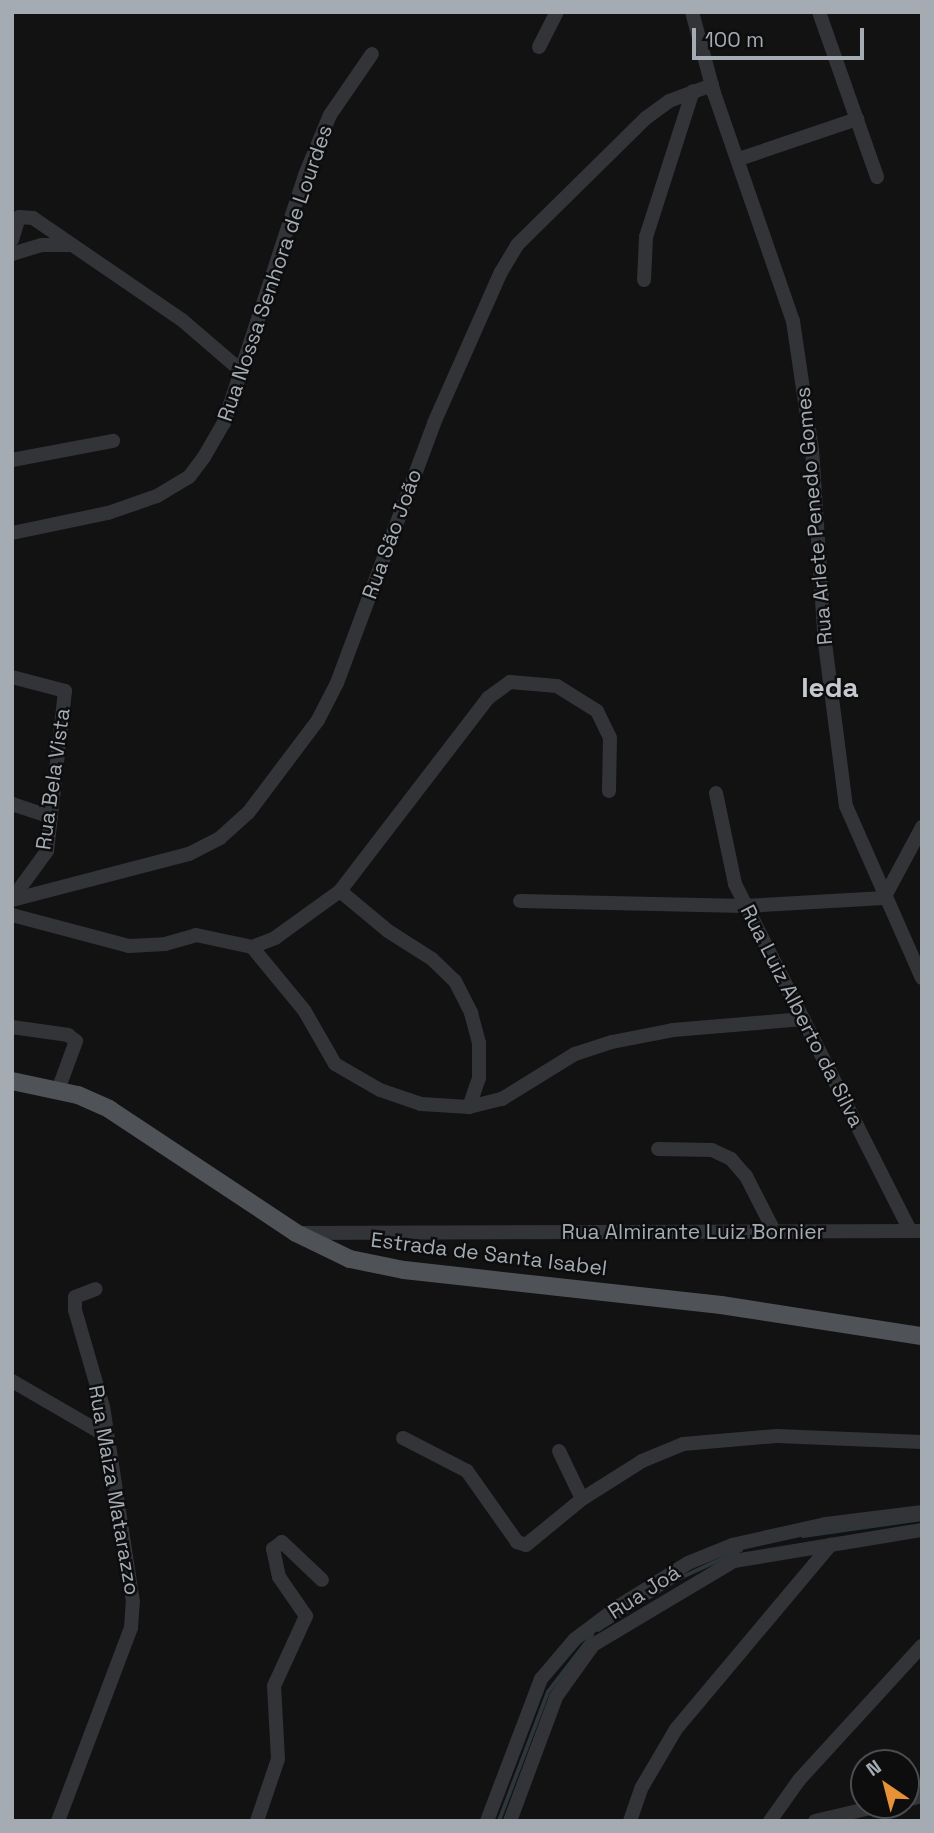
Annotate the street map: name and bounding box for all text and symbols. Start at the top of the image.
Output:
scale bar [696,14,867,58]
text: 100 m [705,26,764,53]
street label: Rua Nossa Senhora de Lourdes [212,121,338,425]
street label: Rua Arlete Penedo Gomes [790,386,838,646]
street label: Rua São João [357,466,427,602]
district label: Ieda [801,670,859,704]
street label: Rua Bela Vista [31,706,75,852]
street label: Rua Luiz Alberto da Silva [735,900,869,1132]
street label: Rua Almirante Luiz Bornier [561,1219,825,1245]
street label: Estrada de Santa Isabel [369,1227,609,1281]
street label: Rua Maiza Matarazzo [83,1383,145,1597]
street label: Rua Joá [603,1559,685,1625]
north arrow [850,1749,920,1819]
text: N [861,1754,886,1782]

